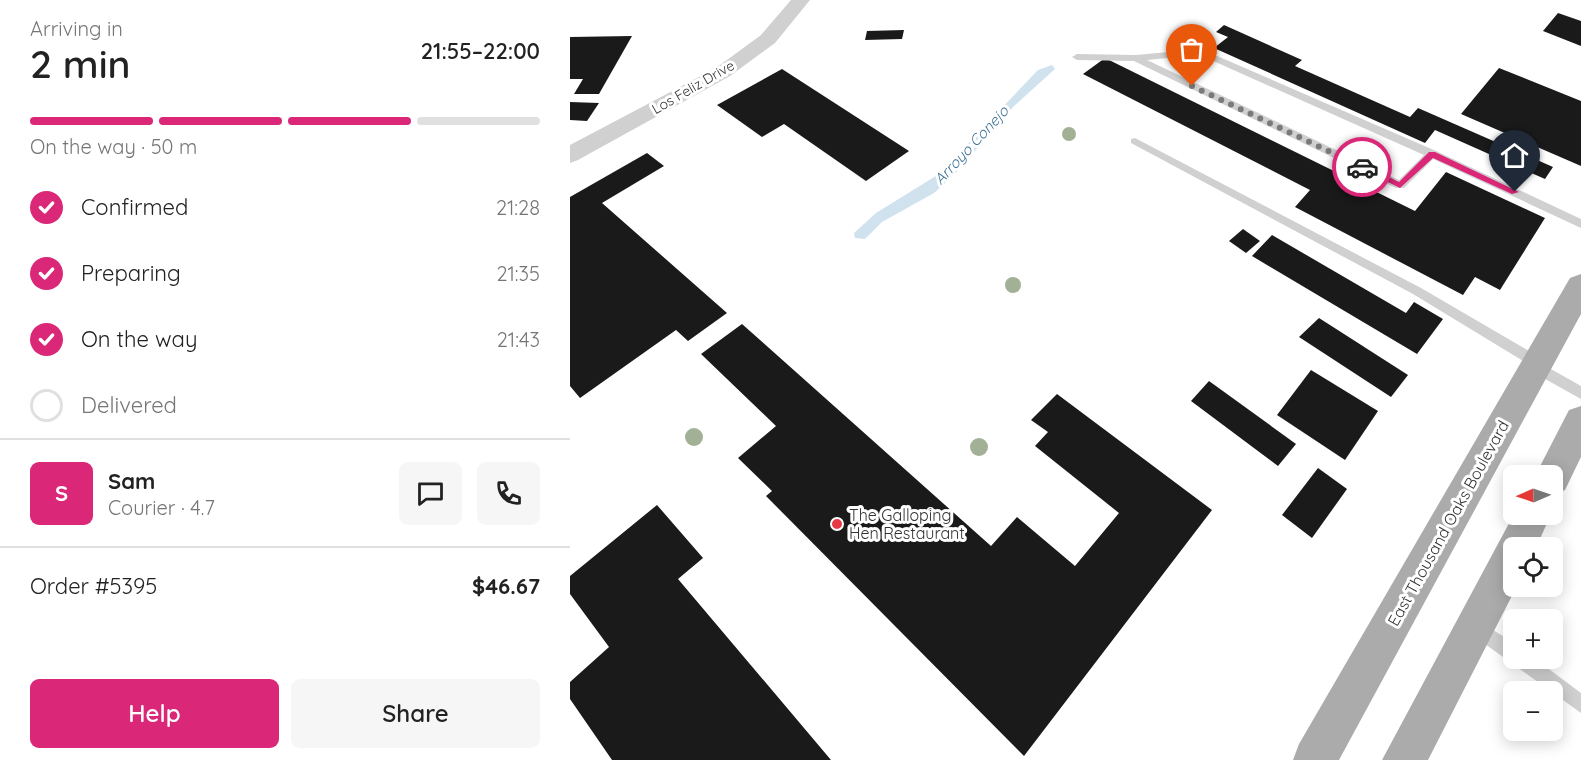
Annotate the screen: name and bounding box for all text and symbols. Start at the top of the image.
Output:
text: Arriving in [30,16,123,41]
pin [1166,24,1217,86]
icon: bag [1175,33,1208,66]
text: 21:55–22:00 [421,37,540,65]
text: 2 min [30,39,131,88]
street label: Los Feliz Drive [649,56,738,118]
water label: Arroyo Conejo [930,101,1013,188]
pin [1489,130,1540,192]
text: On the way · 50 m [30,134,197,159]
courier [1332,137,1392,197]
icon: home [1498,139,1531,172]
icon: car [1346,151,1379,184]
icon: check [30,191,63,224]
text: Confirmed [81,193,188,221]
text: 21:28 [496,195,540,220]
icon: check [30,257,63,290]
text: Preparing [81,259,181,287]
text: 21:35 [496,261,540,286]
icon: check [30,323,63,356]
text: On the way [81,325,197,353]
text: 21:43 [497,327,540,352]
text: Delivered [81,391,177,419]
street label: East Thousand Oaks Boulevard [1383,417,1513,629]
button: chat [399,462,462,525]
button: phone [477,462,540,525]
north arrow [1503,465,1563,525]
map controls [1503,465,1563,741]
text: Sam [108,467,155,495]
text: S [55,479,68,507]
text: Courier · 4.7 [108,495,215,520]
place label: The Galloping Hen Restaurant [849,505,965,543]
marker: The Galloping Hen Restaurant [830,517,844,531]
button: locate [1503,537,1563,597]
text: Order #5395 [30,572,157,600]
text: $46.67 [472,572,540,600]
button: + [1503,609,1563,669]
button: Help [30,679,279,748]
button: Share [291,679,540,748]
button: − [1503,681,1563,741]

